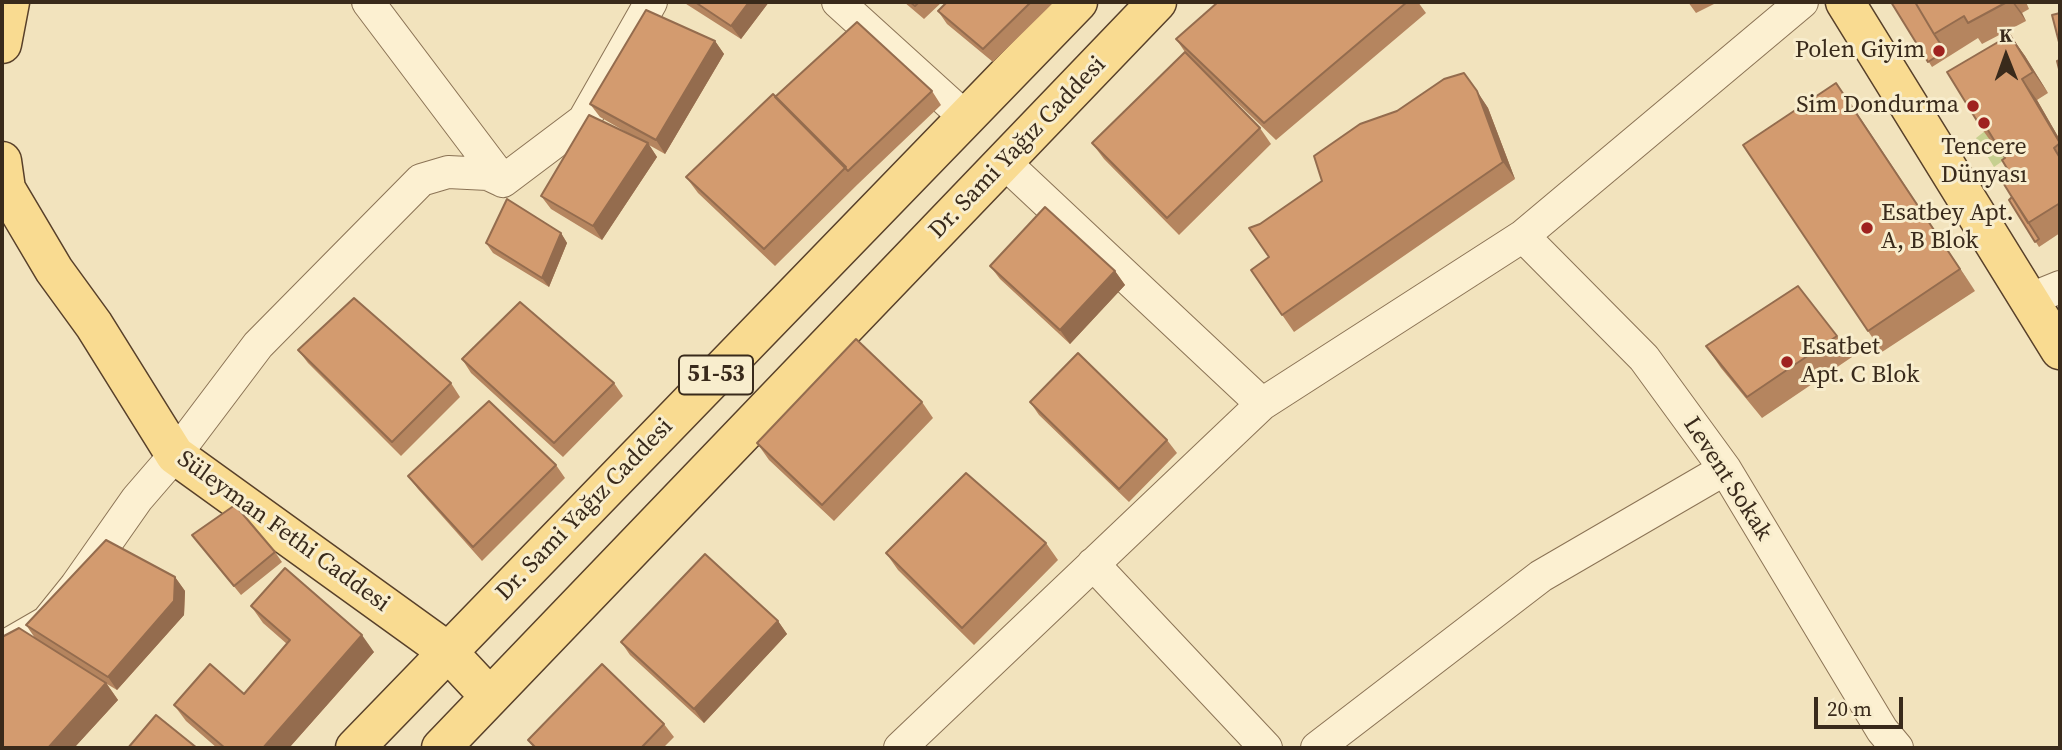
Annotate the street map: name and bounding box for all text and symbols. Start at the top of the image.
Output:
north arrow [1971,21,2041,91]
text: K [1999,22,2012,48]
place label: Polen Giyim [1795,37,1925,65]
marker: Polen Giyim [1931,43,1947,59]
street label: Dr. Sami Yağız Caddesi [923,51,1113,245]
place label: Sim Dondurma [1796,92,1959,120]
marker: Sim Dondurma [1965,98,1981,114]
marker: Tencere Dünyası [1976,115,1992,131]
place label: Tencere Dünyası [1941,134,2027,190]
place label: Esatbey Apt. A, B Blok [1881,200,2014,256]
marker: Esatbey Apt. A, B Blok [1859,220,1875,236]
place label: Esatbet Apt. C Blok [1801,334,1919,390]
marker: Esatbet Apt. C Blok [1779,354,1795,370]
road number: 51-53 [679,356,753,394]
street label: Levent Sokak [1676,412,1778,546]
street label: Dr. Sami Yağız Caddesi [490,413,680,607]
street label: Süleyman Fethi Caddesi [171,445,395,619]
scale bar [1817,684,1906,728]
text: 20 m [1827,694,1872,723]

